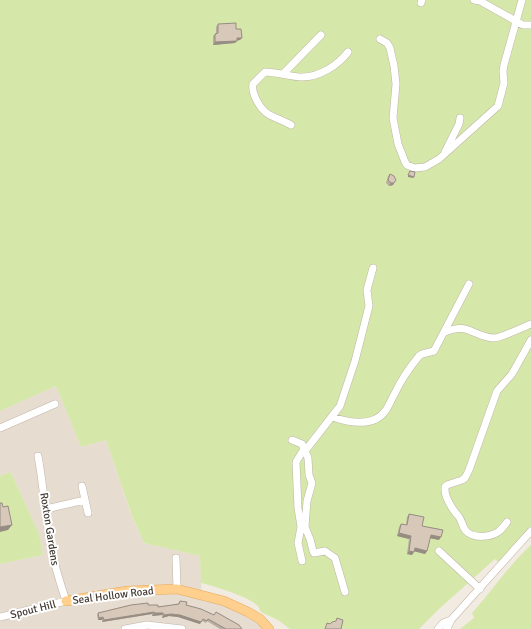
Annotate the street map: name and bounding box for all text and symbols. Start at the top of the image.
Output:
street label: Roxton Gardens [37,492,62,567]
street label: Seal Hollow Road [72,584,155,607]
street label: Spout Hill [9,598,57,621]

